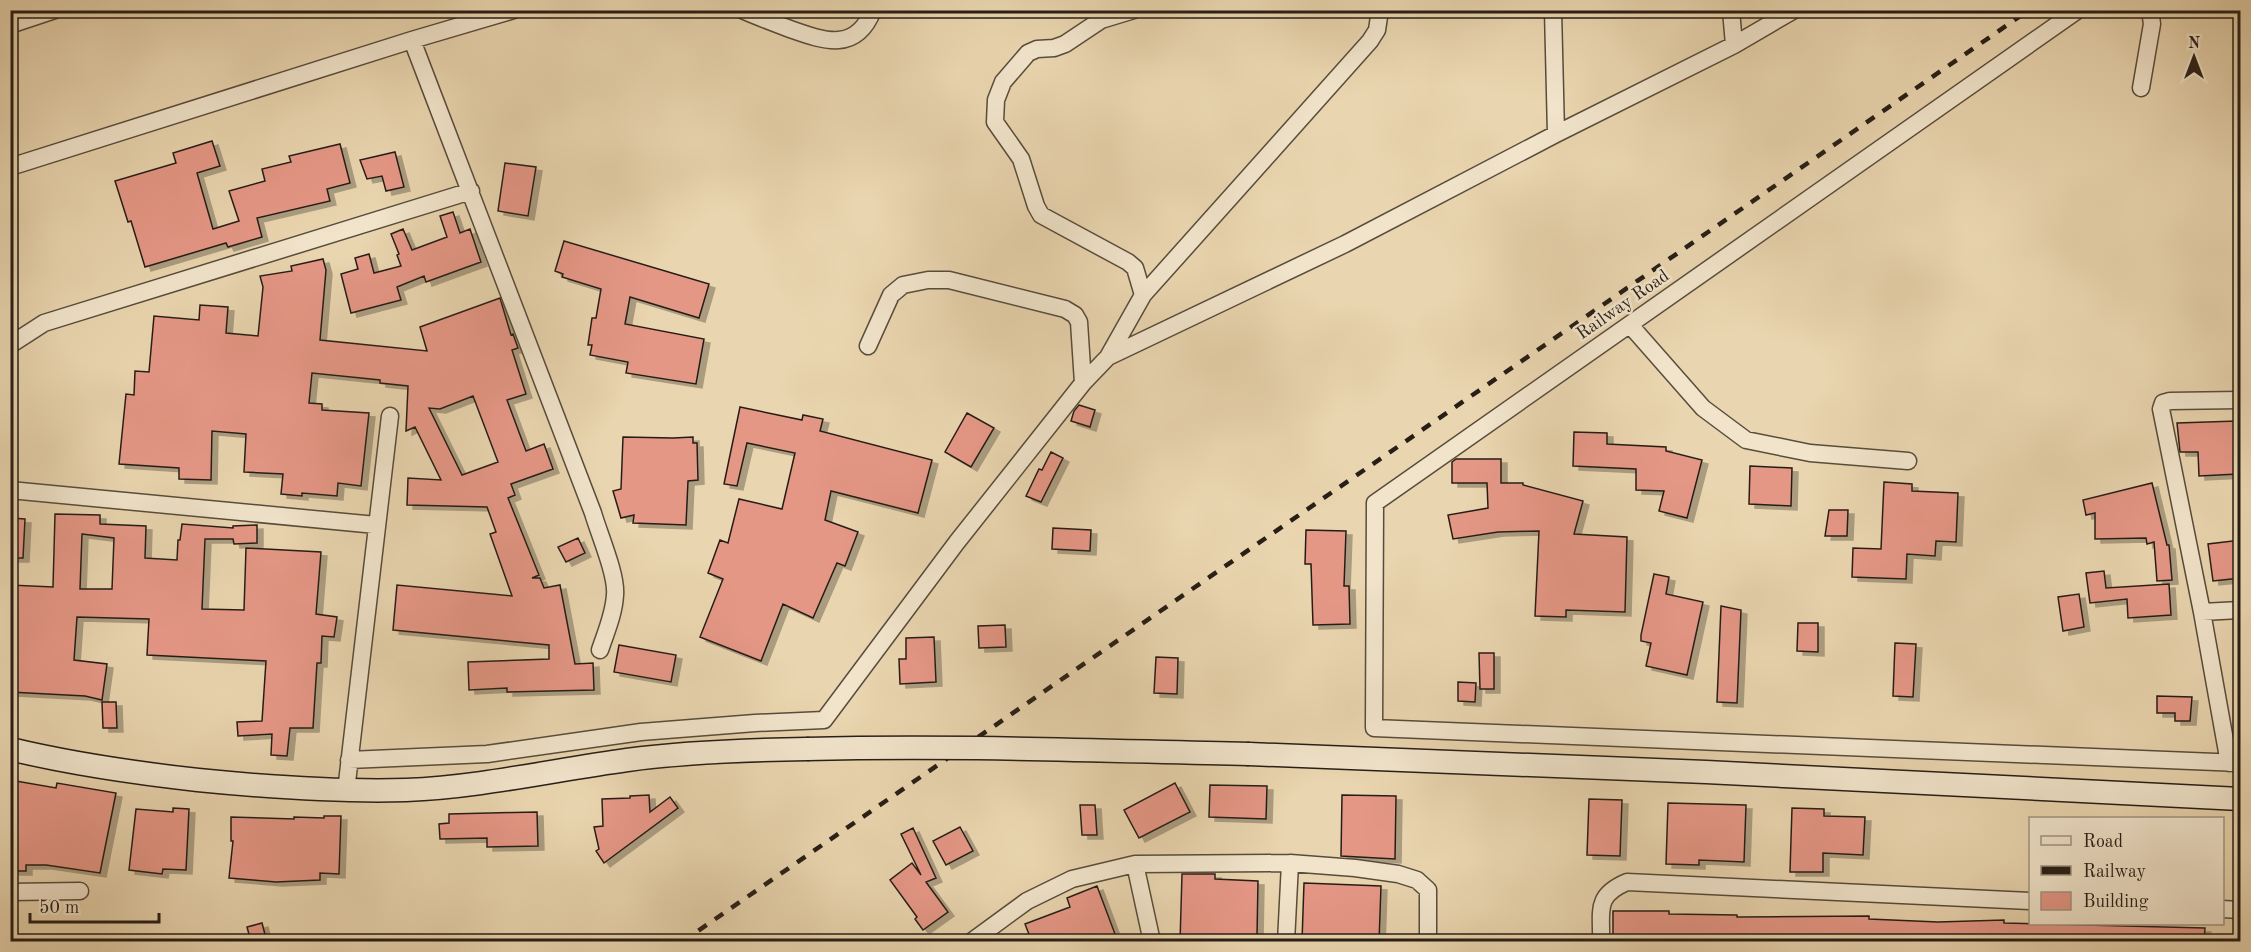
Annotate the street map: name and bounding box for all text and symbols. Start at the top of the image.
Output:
north arrow [2164,27,2224,87]
text: N [2188,36,2201,52]
street label: Railway Road [1574,267,1672,343]
legend [2029,817,2224,925]
text: Road [2083,833,2123,851]
text: Railway [2083,863,2146,881]
scale bar [30,886,159,924]
text: Building [2083,893,2149,911]
text: 50 m [39,899,79,917]

